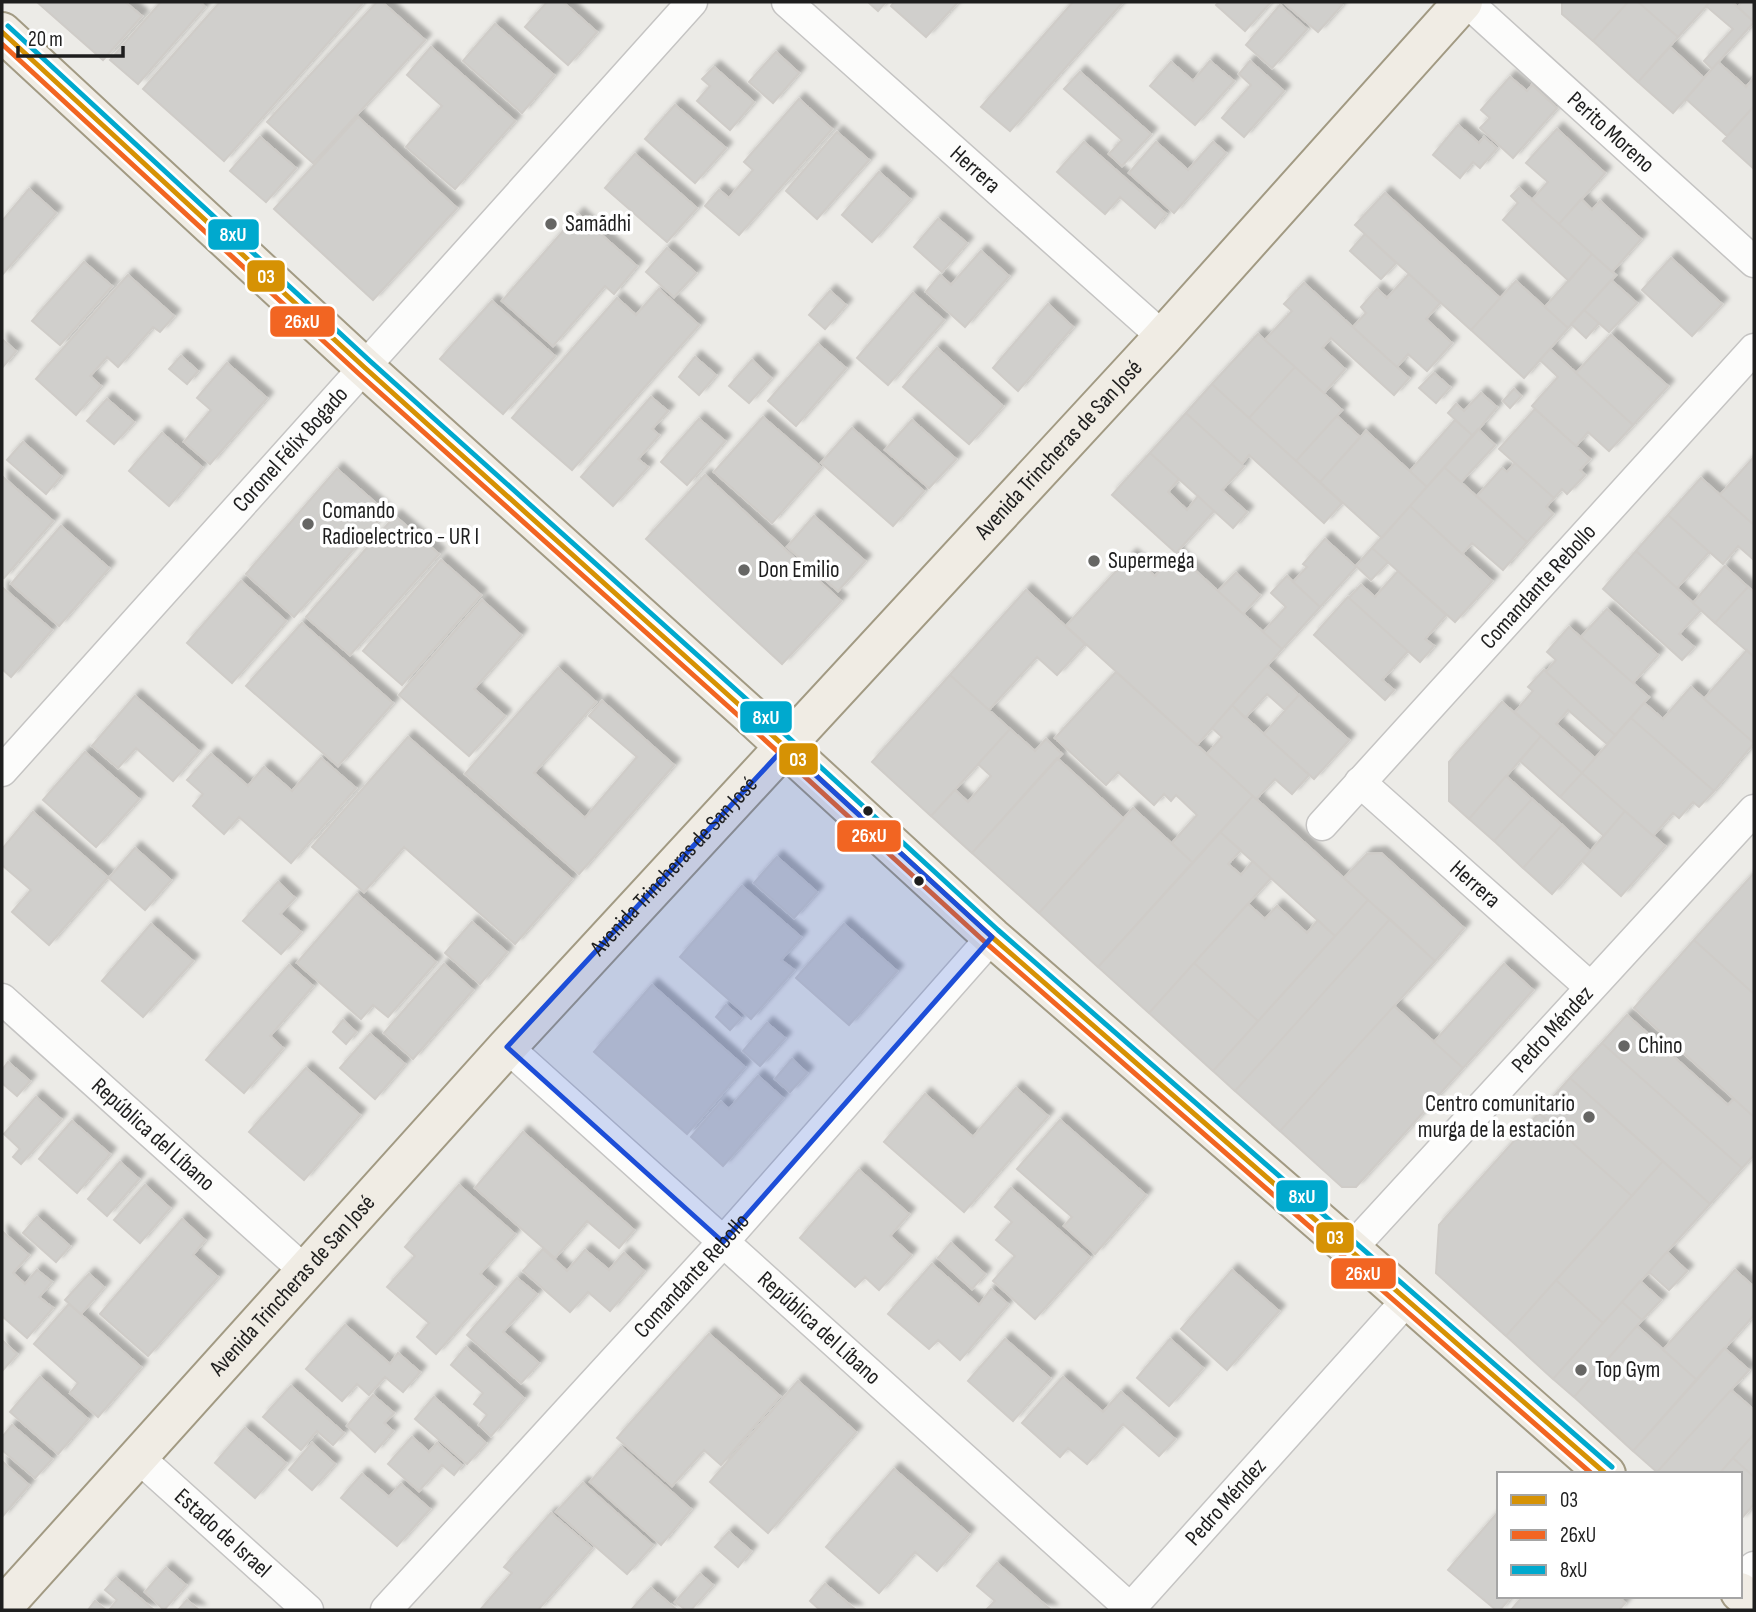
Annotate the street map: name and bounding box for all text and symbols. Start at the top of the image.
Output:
scale bar [18,14,122,58]
text: 20 m [28,27,63,52]
street label: Perito Moreno [1561,86,1660,179]
street label: Herrera [944,140,1006,199]
place label: Samãdhi [565,210,631,238]
marker: Samãdhi [543,216,559,232]
line badge: 8xU [207,218,260,251]
text: 8xU [220,224,246,247]
line badge: 03 [246,259,286,293]
text: 03 [257,266,275,289]
line badge: 26xU [269,305,336,338]
text: 26xU [284,311,320,334]
street label: Avenida Trincheras de San José [968,354,1149,546]
street label: Coronel Félix Bogado [227,381,354,518]
place label: Comando Radioelectrico - UR I [322,497,479,551]
marker: Comando Radioelectrico - UR I [300,516,316,532]
street label: Comandante Rebollo [1475,518,1602,655]
place label: Supermega [1108,547,1195,575]
marker: Supermega [1086,553,1102,569]
place label: Don Emilio [758,556,839,584]
marker: Don Emilio [736,562,752,578]
line badge: 8xU [739,700,793,734]
text: 8xU [753,707,779,730]
line badge: 03 [778,742,819,776]
text: 03 [789,749,807,772]
street label: Avenida Trincheras de San José [584,771,764,962]
unlabelled marker [861,804,875,818]
line badge: 26xU [836,819,902,853]
text: 26xU [851,825,887,848]
street label: Herrera [1444,855,1506,914]
unlabelled marker [912,874,926,888]
street label: Pedro Méndez [1506,980,1599,1079]
place label: Chino [1638,1032,1683,1060]
marker: Chino [1616,1038,1632,1054]
street label: República del Líbano [86,1072,221,1197]
place label: Centro comunitario murga de la estación [1418,1090,1575,1144]
marker: Centro comunitario murga de la estación [1581,1109,1597,1125]
line badge: 8xU [1275,1179,1329,1213]
text: 8xU [1289,1186,1315,1209]
street label: Avenida Trincheras de San José [203,1189,381,1383]
street label: Comandante Rebollo [628,1208,756,1344]
line badge: 03 [1315,1221,1355,1254]
text: 03 [1326,1227,1344,1250]
line badge: 26xU [1330,1257,1397,1290]
text: 26xU [1345,1263,1381,1286]
street label: República del Líbano [752,1265,886,1391]
place label: Top Gym [1595,1356,1660,1384]
marker: Top Gym [1573,1362,1589,1378]
street label: Pedro Méndez [1179,1453,1272,1552]
legend [1497,1472,1742,1598]
street label: Estado de Israel [169,1483,277,1584]
text: 03 [1560,1488,1578,1513]
text: 26xU [1560,1523,1596,1548]
text: 8xU [1560,1558,1587,1583]

